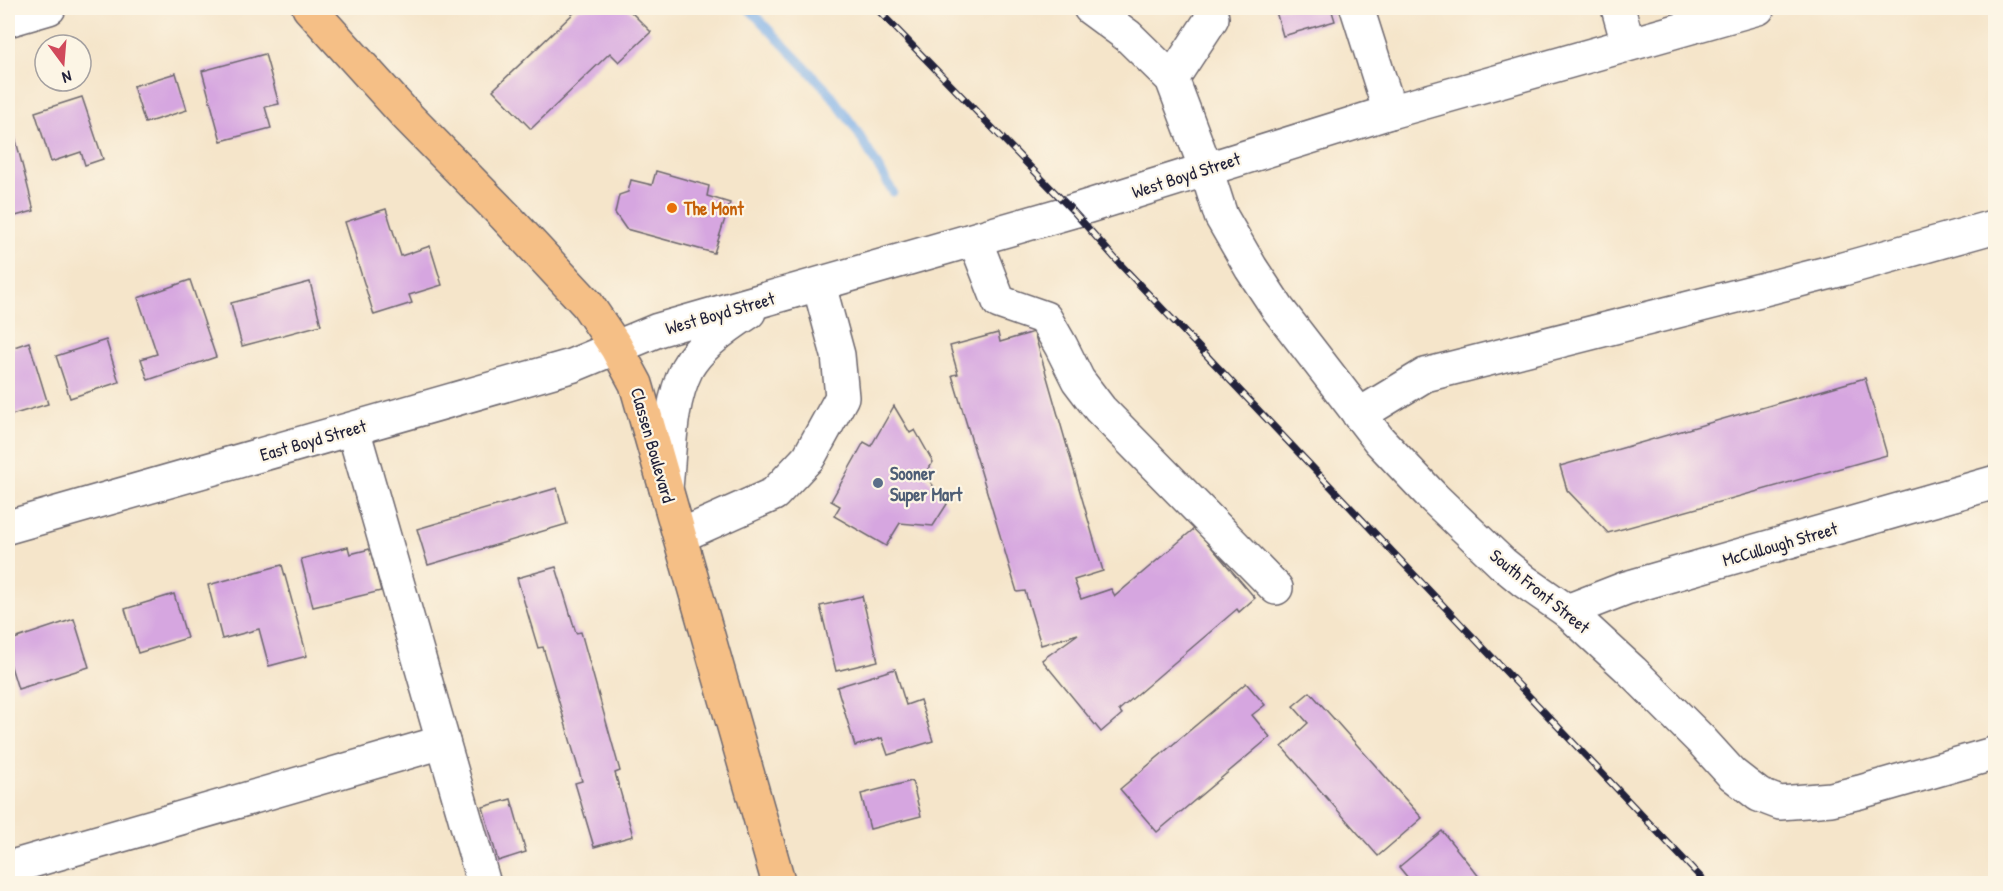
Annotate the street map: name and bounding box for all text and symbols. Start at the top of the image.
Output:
north arrow [33,33,93,93]
text: N [60,66,74,89]
street label: West Boyd Street [1129,145,1244,204]
place label: The Mont [683,196,744,221]
marker: The Mont [665,201,679,215]
street label: West Boyd Street [662,285,778,341]
street label: Classen Boulevard [625,384,681,506]
street label: East Boyd Street [257,413,370,467]
place label: Sooner Super Mart [890,461,963,508]
marker: Sooner Super Mart [871,476,885,490]
street label: McCullough Street [1720,515,1841,572]
street label: South Front Street [1485,543,1596,640]

